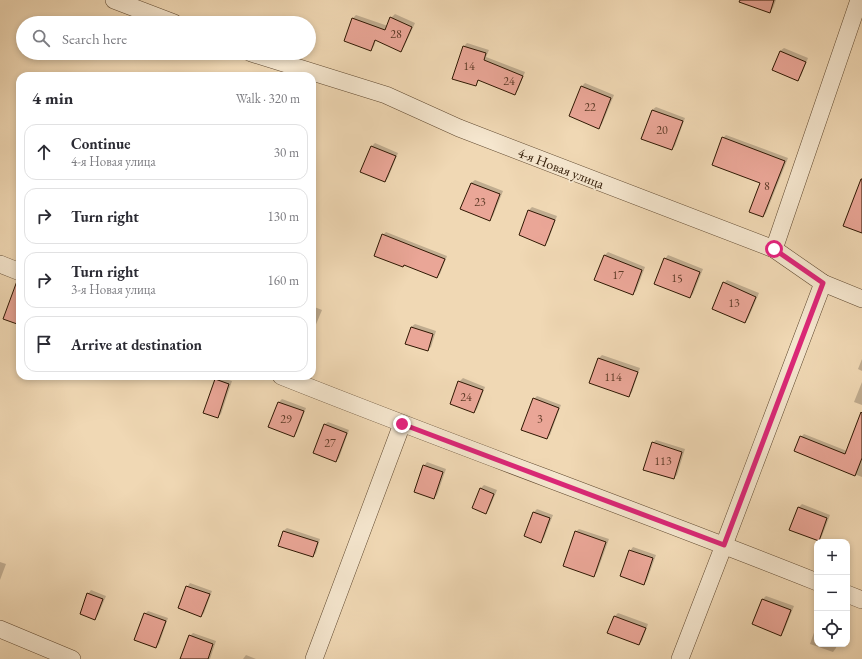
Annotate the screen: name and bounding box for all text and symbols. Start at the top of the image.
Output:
search box [16,16,316,60]
house number: 28 [390,26,402,42]
icon: search [30,27,52,49]
text: Search here [62,29,127,48]
house number: 14 [463,58,475,74]
house number: 24 [503,73,515,89]
text: 4 min [32,87,73,109]
text: Walk · 320 m [236,90,300,107]
house number: 22 [584,99,596,115]
house number: 20 [656,122,668,138]
text: Continue [71,134,131,153]
icon: ahead [33,141,55,163]
street label: 4-я Новая улица [515,143,607,193]
text: 30 m [274,144,299,161]
text: 4-я Новая улица [71,153,156,170]
house number: 8 [764,178,770,194]
house number: 23 [474,194,486,210]
icon: right [33,205,55,227]
text: Turn right [71,207,139,226]
text: 130 m [268,208,299,225]
route start [765,240,783,258]
text: Turn right [71,262,139,281]
house number: 17 [612,267,624,283]
icon: right [33,269,55,291]
house number: 15 [671,270,683,286]
text: 160 m [268,272,299,289]
text: 3-я Новая улица [71,281,156,298]
house number: 13 [728,295,740,311]
icon: arrive [33,333,55,355]
text: Arrive at destination [71,335,202,354]
house number: 114 [604,369,622,385]
house number: 24 [460,389,472,405]
house number: 29 [280,411,292,427]
house number: 3 [537,411,543,427]
route end [393,415,411,433]
house number: 27 [324,435,336,451]
house number: 113 [654,453,672,469]
map controls [814,539,850,647]
button: + [814,539,850,575]
button: − [814,575,850,611]
button: locate [814,611,850,647]

